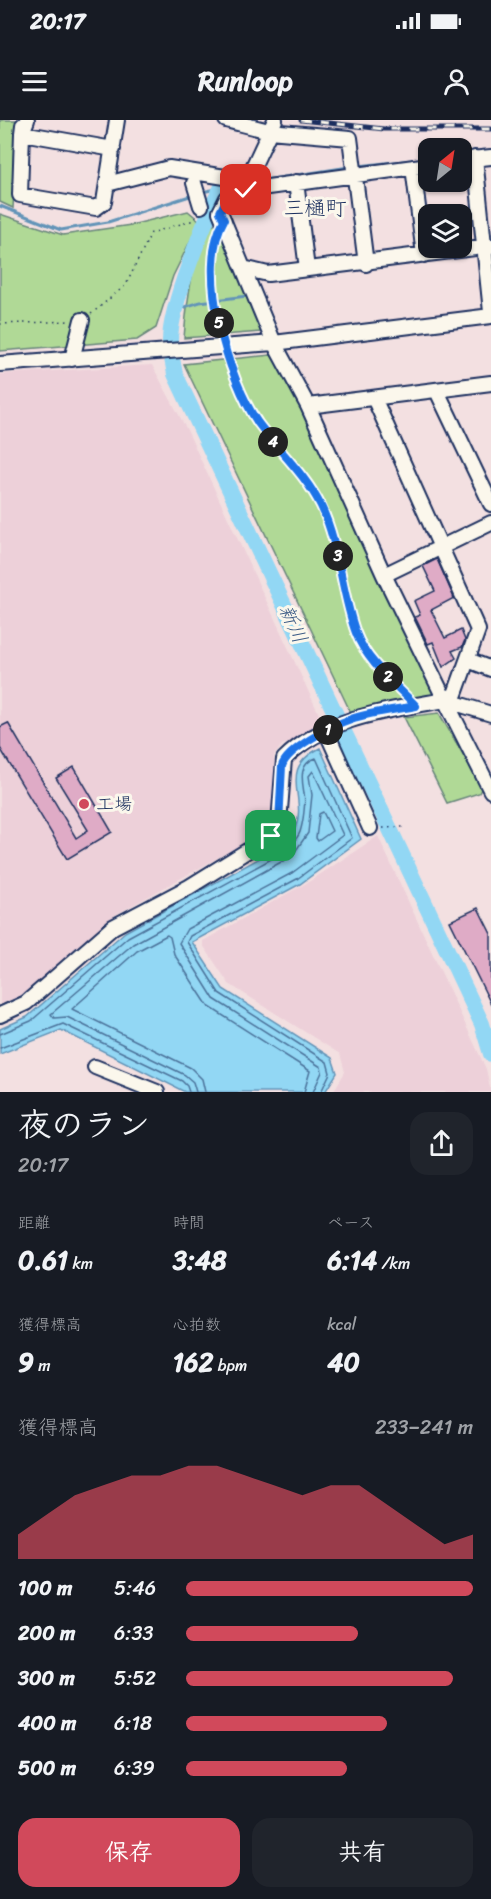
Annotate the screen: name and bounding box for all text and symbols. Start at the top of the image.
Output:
text: 20:17 [30,2,85,41]
text: Runloop [198,57,293,105]
icon: menu [18,65,51,98]
icon: person [440,65,473,98]
north arrow [418,138,472,192]
map controls [418,138,472,258]
pin [220,164,271,215]
icon: check [229,173,262,206]
district label: 三樋町 [284,189,347,227]
button: layers [418,204,472,258]
pin: 5 [204,308,234,338]
text: 5 [214,308,224,337]
pin: 4 [258,427,288,457]
text: 4 [268,427,278,456]
pin: 3 [323,541,353,571]
text: 3 [334,541,342,570]
water label: 新川 [269,598,317,650]
pin: 2 [373,662,403,692]
text: 2 [383,662,393,691]
pin: 1 [313,715,343,745]
text: 1 [325,715,331,744]
place label: 工場 [96,788,132,820]
marker: 工場 [77,797,91,811]
pin [245,810,296,861]
icon: arrive [254,819,287,852]
text: 夜のラン [18,1096,150,1154]
button: share [410,1112,473,1175]
text: 20:17 [18,1148,68,1183]
text: 距離 [18,1208,50,1237]
text: 時間 [173,1208,205,1237]
text: ペース [327,1208,374,1237]
text: 0.61 [18,1237,68,1283]
text: 3:48 [173,1237,227,1283]
text: 6:14 [327,1237,377,1283]
text: km [68,1249,93,1278]
text: /km [377,1249,410,1278]
text: 獲得標高 [18,1310,82,1339]
text: 心拍数 [173,1310,221,1339]
text: kcal [327,1310,356,1339]
text: 9 [18,1339,34,1385]
text: 162 [173,1339,214,1385]
text: 40 [327,1339,360,1385]
text: m [34,1351,50,1380]
text: bpm [214,1351,247,1380]
text: 獲得標高 [18,1410,98,1445]
text: 233–241 m [375,1410,473,1445]
text: 100 m [18,1571,72,1606]
text: 5:46 [114,1571,156,1606]
text: 200 m [18,1616,75,1651]
text: 6:33 [114,1616,153,1651]
text: 300 m [18,1661,75,1696]
text: 5:52 [114,1661,156,1696]
text: 400 m [18,1706,76,1741]
text: 6:18 [114,1706,152,1741]
text: 500 m [18,1751,76,1786]
text: 6:39 [114,1751,155,1786]
button: 保存 [18,1818,240,1887]
button: 共有 [252,1818,473,1887]

